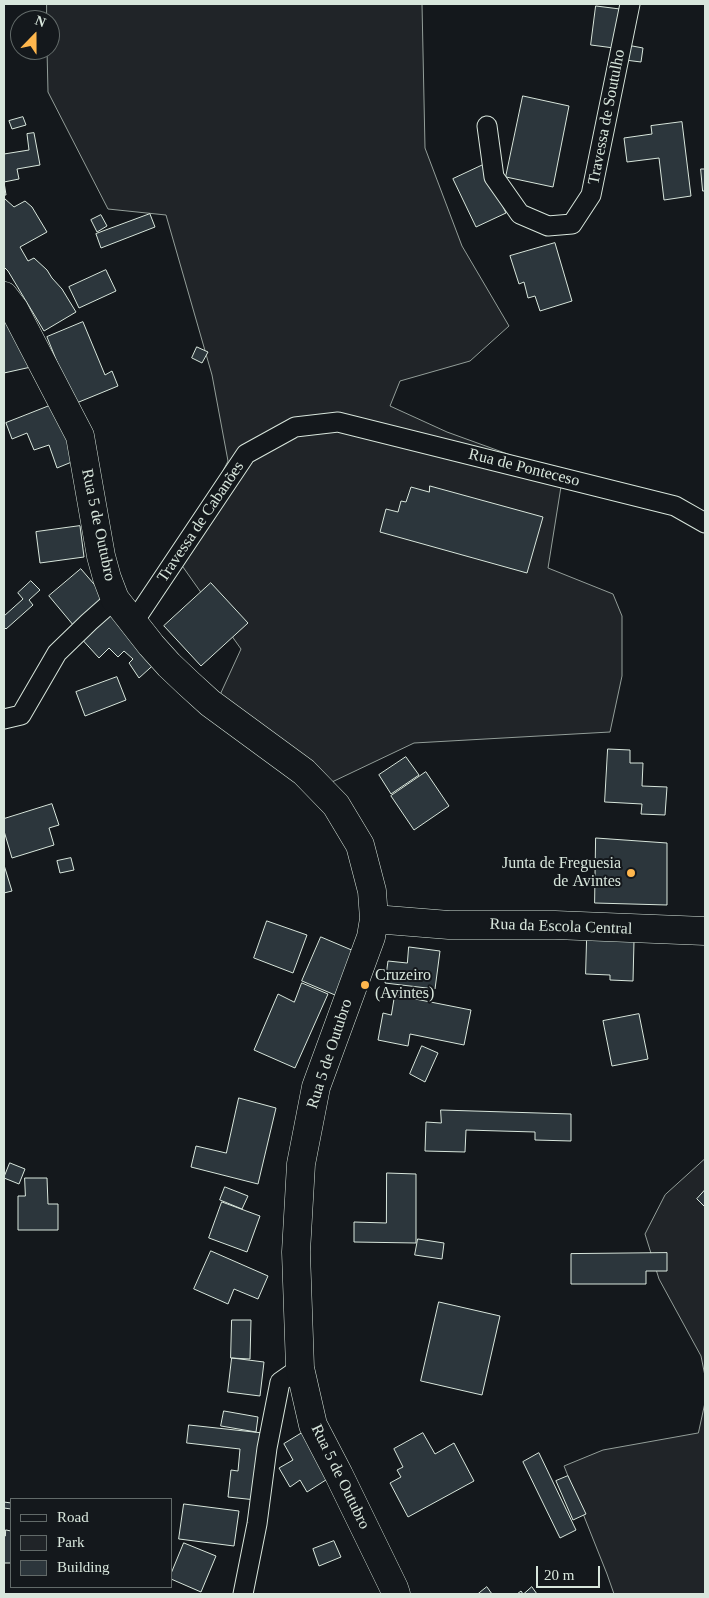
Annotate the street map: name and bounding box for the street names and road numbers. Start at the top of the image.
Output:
street label: Travessa de Soutulho [584,48,630,186]
street label: Rua de Ponteceso [466,445,582,491]
street label: Travessa de Cabanões [153,458,249,586]
street label: Rua 5 de Outubro [77,467,119,583]
street label: Rua da Escola Central [489,915,633,939]
street label: Rua 5 de Outubro [303,997,357,1111]
street label: Rua 5 de Outubro [306,1421,374,1533]

